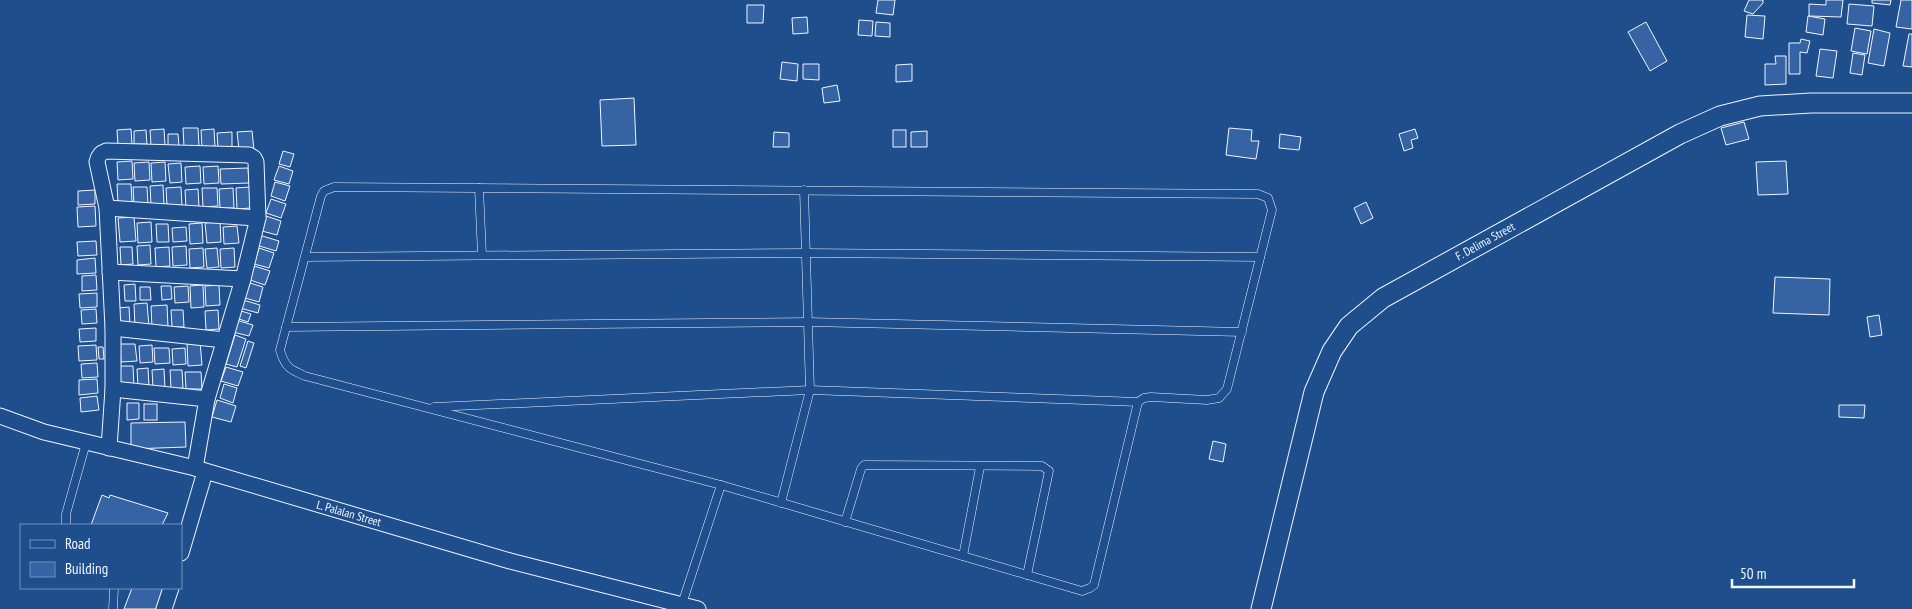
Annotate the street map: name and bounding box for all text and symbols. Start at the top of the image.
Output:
street label: F. Delima Street [1453,218,1518,263]
street label: L. Palalan Street [315,497,384,530]
legend [20,524,182,589]
text: Road [65,534,91,553]
scale bar [1732,556,1854,588]
text: Building [65,559,108,578]
text: 50 m [1740,564,1766,583]

